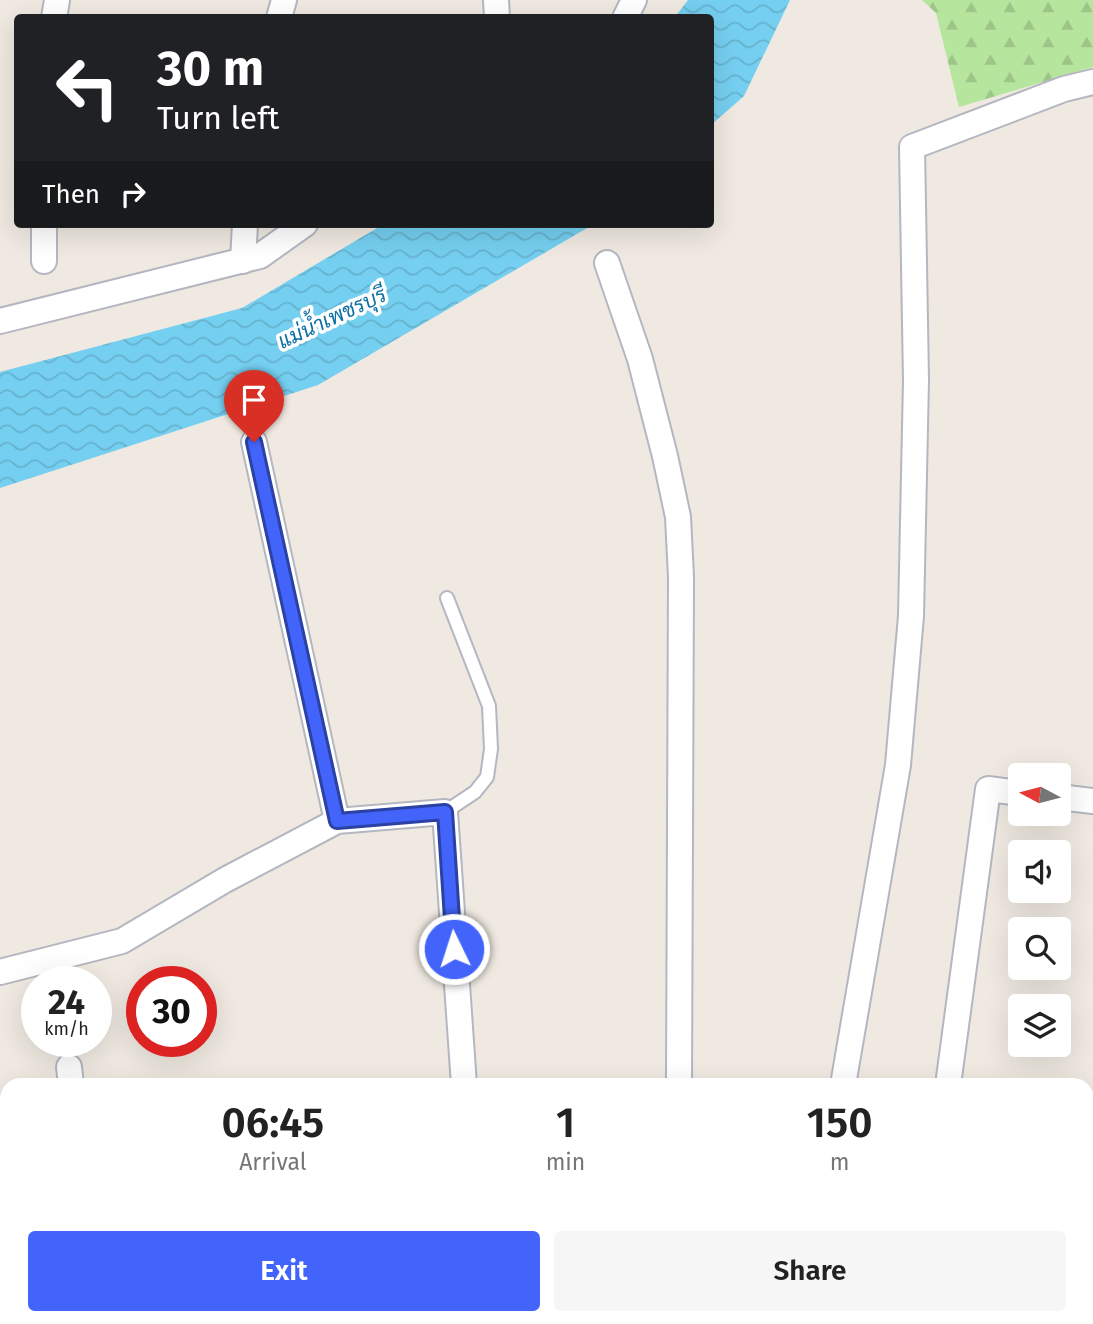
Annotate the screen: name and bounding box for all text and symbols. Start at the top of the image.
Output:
text: 30 m [157,39,264,98]
icon: left [42,42,133,133]
text: Turn left [157,99,279,137]
icon: right [114,175,152,213]
text: Then [42,179,100,210]
water label: แม่น้ำเพชรบุรี [271,276,393,355]
pin [224,370,284,442]
icon: arrive [235,381,273,419]
north arrow [1008,763,1071,826]
map controls [1008,763,1071,1057]
button: sound [1008,840,1071,903]
position arrow [417,912,491,986]
button: search [1008,917,1071,980]
speed limit sign: 30 [126,966,217,1057]
text: 24 [48,981,85,1023]
button: layers [1008,994,1071,1057]
text: km/h [44,1018,89,1040]
text: 06:45 [222,1098,324,1148]
text: 1 [556,1098,575,1148]
text: 150 [807,1098,872,1148]
text: Arrival [239,1148,307,1176]
text: min [546,1148,585,1176]
text: m [830,1148,850,1176]
button: Exit [28,1231,540,1311]
button: Share [554,1231,1066,1311]

